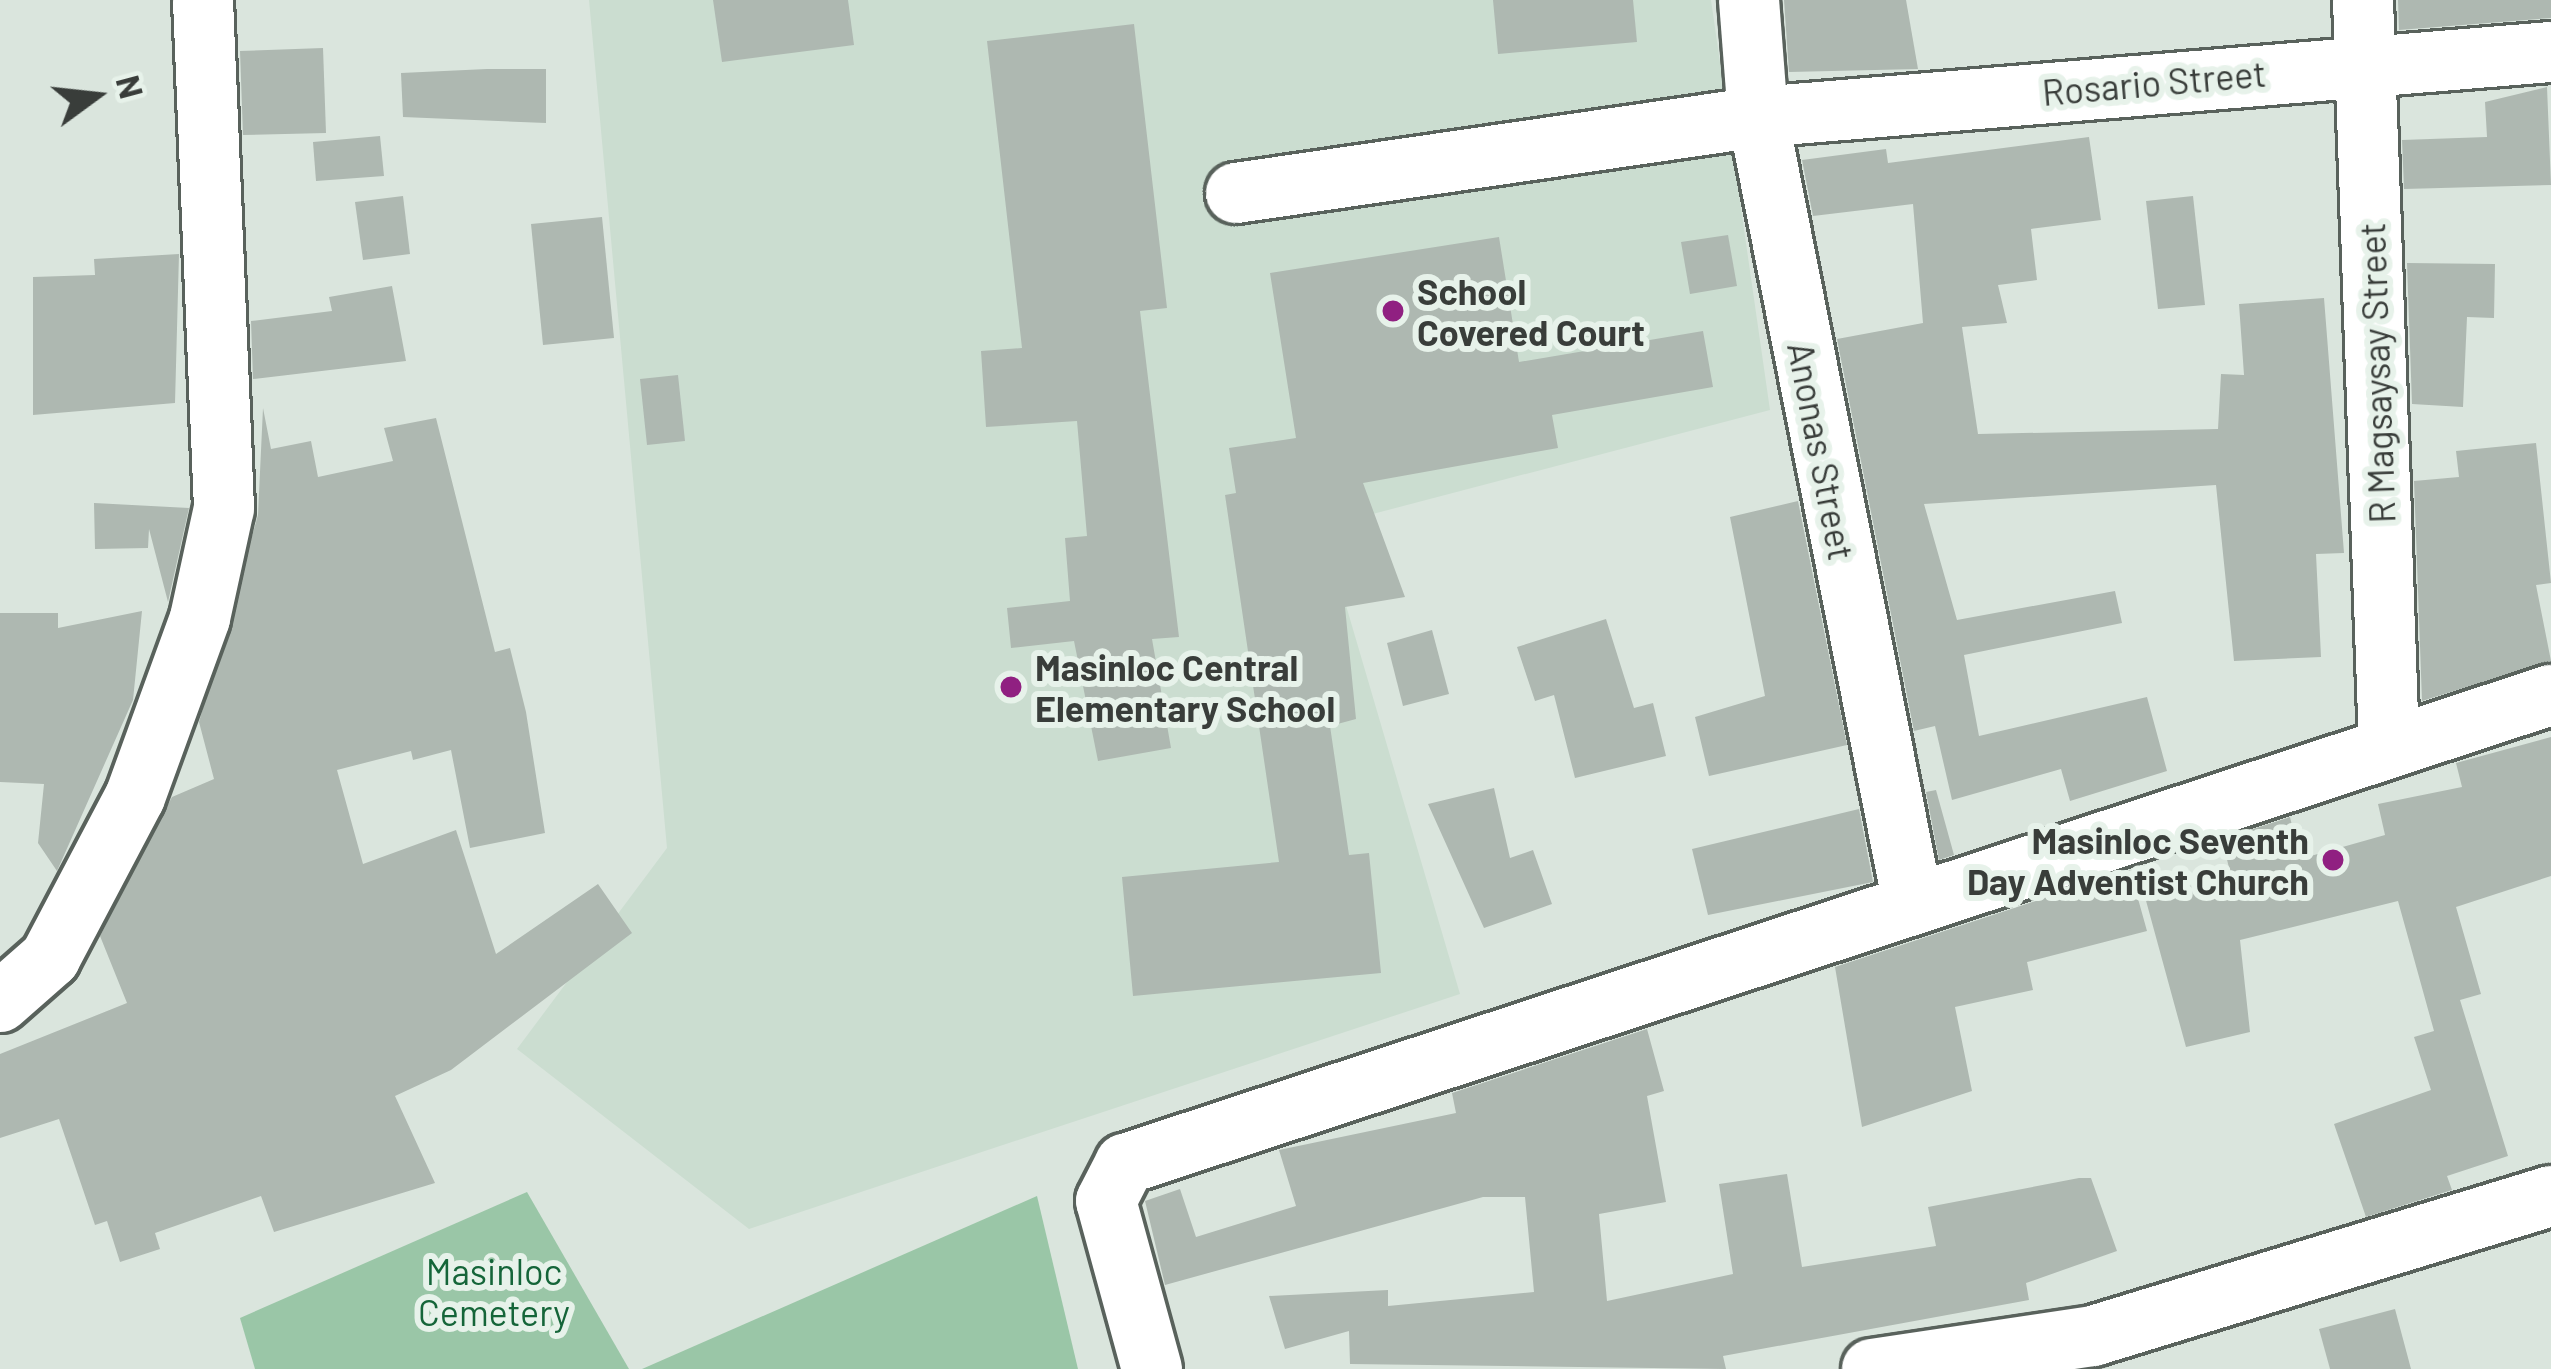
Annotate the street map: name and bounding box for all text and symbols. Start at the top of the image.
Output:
north arrow [36,36,156,156]
street label: Rosario Street [2040,51,2268,113]
text: N [109,71,153,102]
street label: R Magsaysay Street [2349,222,2403,524]
place label: School Covered Court [1417,268,1645,353]
marker: School Covered Court [1380,298,1406,324]
street label: Anonas Street [1780,338,1864,564]
place label: Masinloc Central Elementary School [1035,644,1335,729]
marker: Masinloc Central Elementary School [998,674,1024,700]
place label: Masinloc Seventh Day Adventist Church [1967,817,2309,902]
marker: Masinloc Seventh Day Adventist Church [2320,847,2346,873]
park label: Masinloc Cemetery [418,1248,570,1333]

